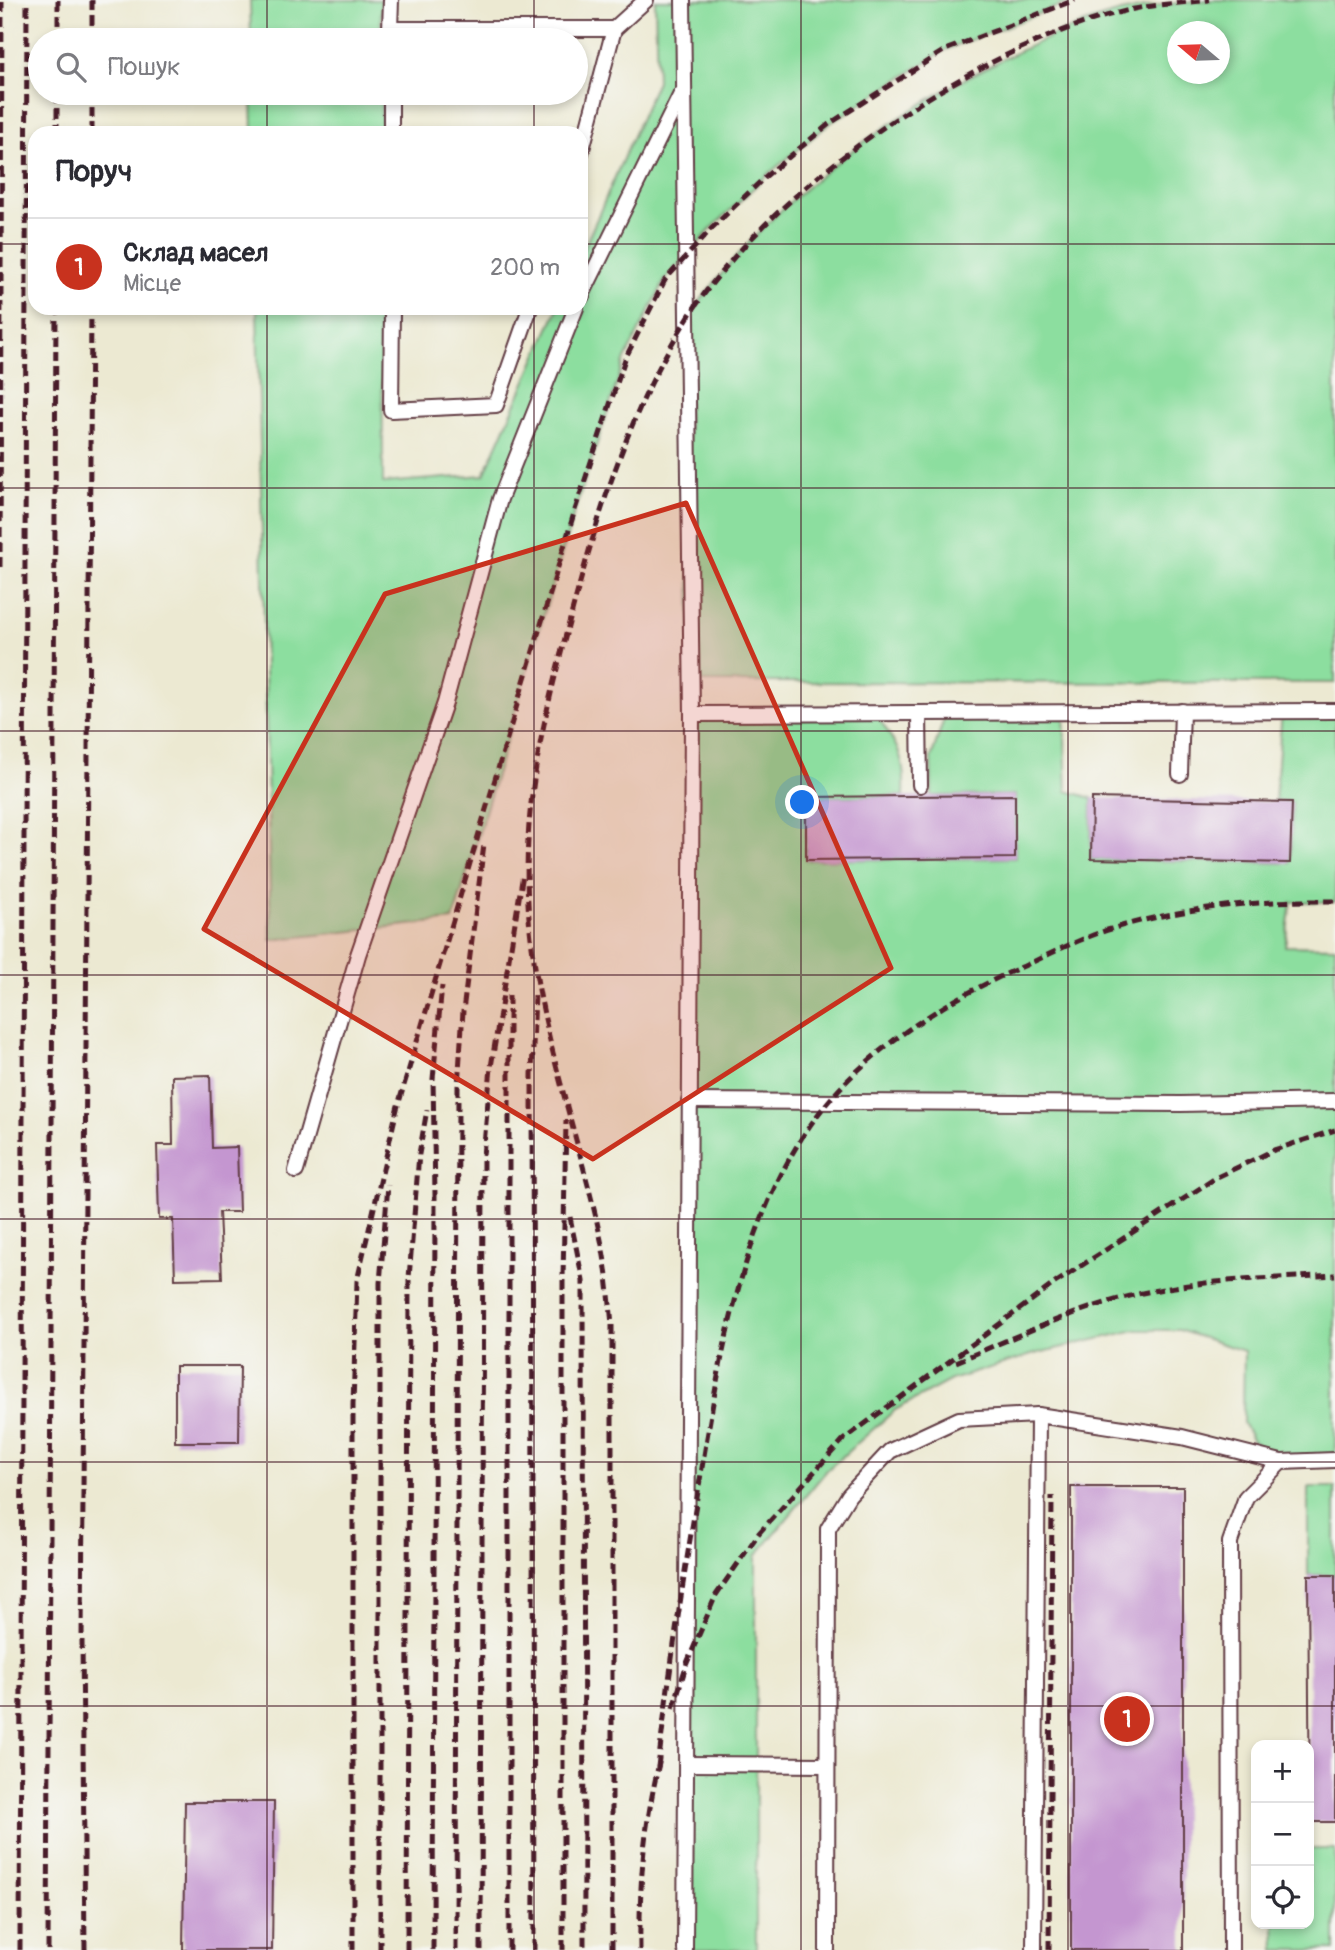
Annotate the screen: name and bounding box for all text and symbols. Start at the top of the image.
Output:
north arrow [1167,21,1230,84]
search box [28,28,588,105]
icon: search [52,48,90,86]
text: Пошук [108,51,181,83]
text: Поруч [56,153,132,190]
text: Склад масел [123,237,268,269]
text: 1 [75,253,84,282]
text: 200 m [490,253,560,282]
text: Місце [123,269,181,298]
your location [785,785,819,819]
pin: 1 [1104,1693,1150,1745]
map controls [1251,1740,1314,1929]
button: + [1251,1740,1314,1803]
button: − [1251,1803,1314,1866]
button: locate [1251,1866,1314,1929]

